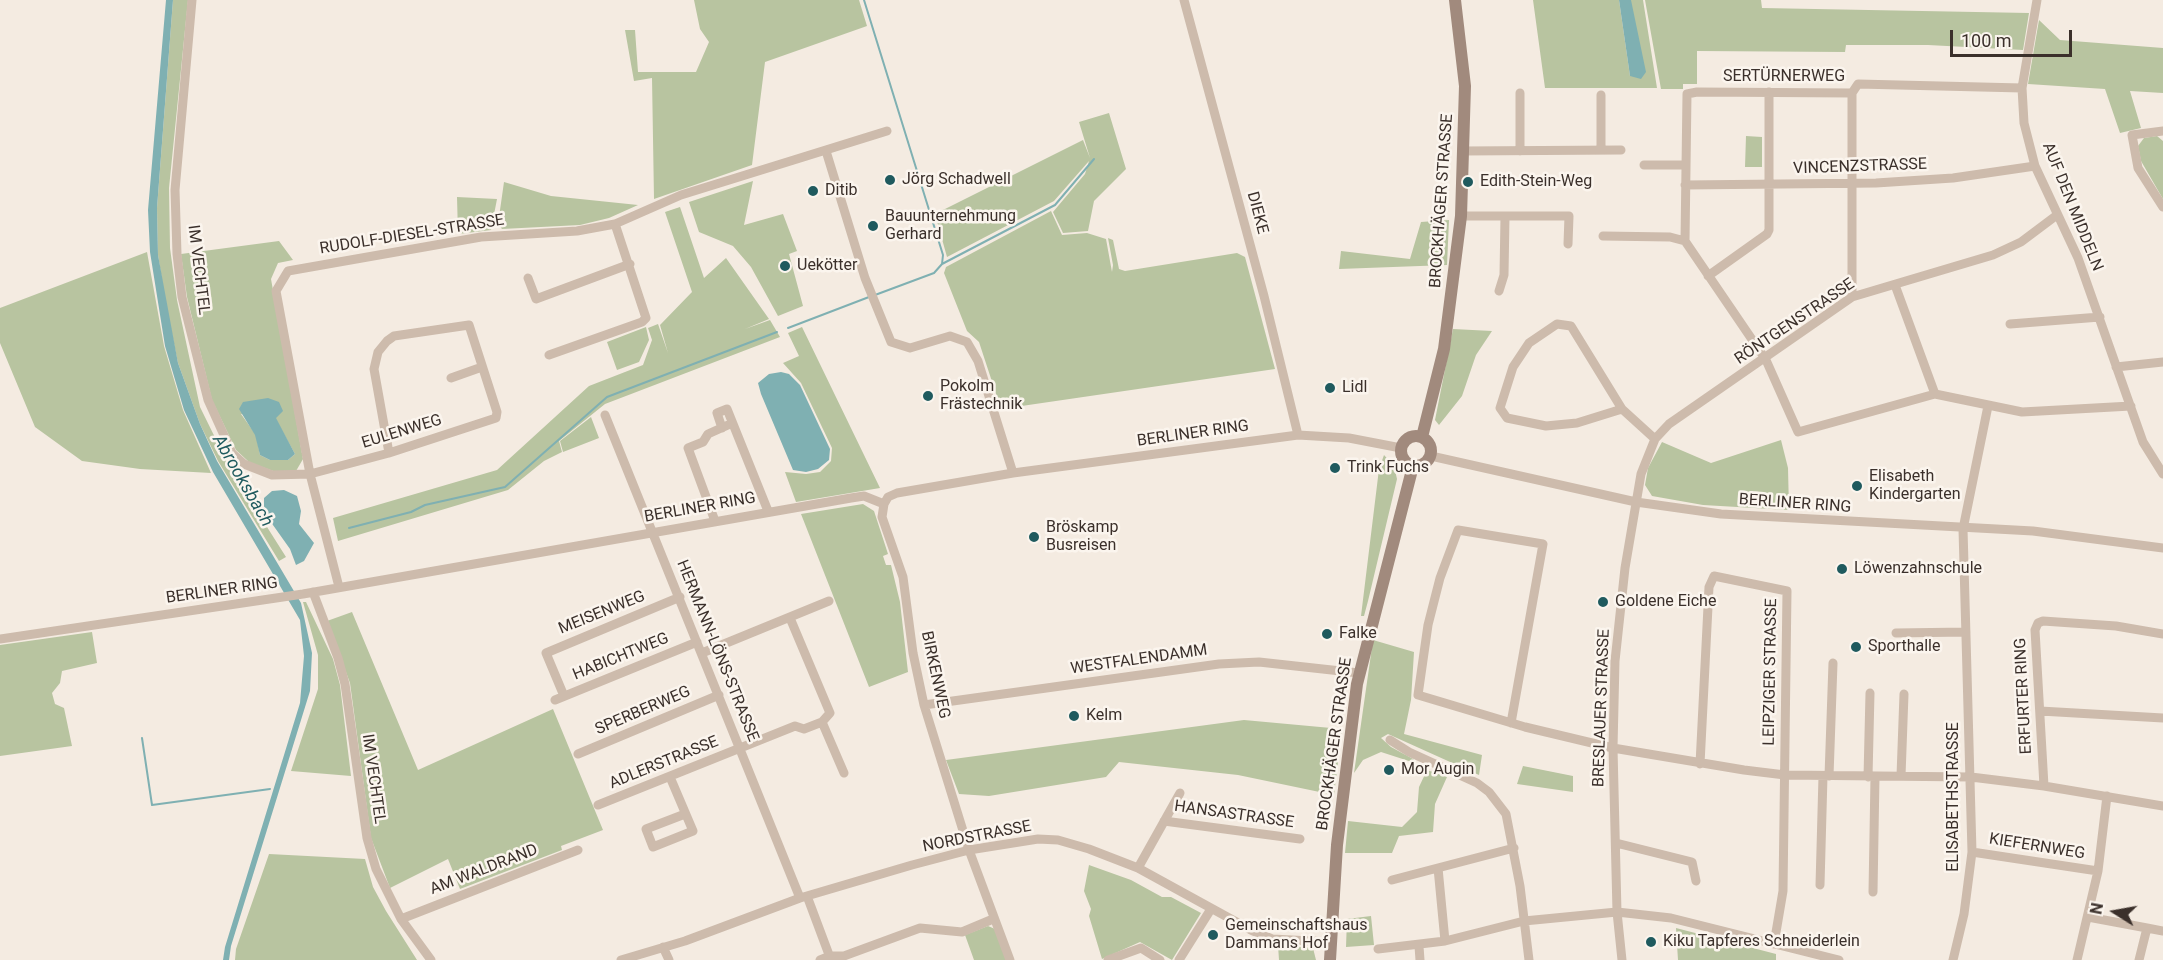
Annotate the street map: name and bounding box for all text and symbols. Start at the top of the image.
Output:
scale bar [1953,18,2074,56]
text: 100 m [1961,30,2012,51]
street label: SERTÜRNERWEG [1723,67,1845,87]
street label: BROCKHÄGER STRASSE [1426,113,1458,289]
street label: AUF DEN MIDDELN [2037,140,2107,274]
street label: VINCENZSTRASSE [1793,155,1927,179]
place label: Jörg Schadwell [902,170,1011,190]
place label: Edith-Stein-Weg [1480,172,1592,192]
marker: Jörg Schadwell [883,173,897,187]
marker: Edith-Stein-Weg [1461,175,1475,189]
place label: Ditib [825,181,858,201]
marker: Ditib [806,184,820,198]
street label: DIEKE [1242,190,1272,236]
place label: Bauunternehmung Gerhard [885,207,1016,245]
street label: RUDOLF-DIESEL-STRASSE [318,211,506,259]
marker: Bauunternehmung Gerhard [866,219,880,233]
street label: IM VECHTEL [183,224,213,316]
place label: Uekötter [797,256,857,276]
marker: Uekötter [778,259,792,273]
street label: RÖNTGENSTRASSE [1732,275,1858,369]
place label: Pokolm Frästechnik [940,377,1022,415]
place label: Lidl [1342,378,1367,398]
marker: Lidl [1323,381,1337,395]
marker: Pokolm Frästechnik [921,389,935,403]
street label: EULENWEG [360,411,444,453]
street label: BERLINER RING [1136,417,1250,451]
water label: Abrooksbach [207,431,277,531]
place label: Trink Fuchs [1347,458,1429,478]
marker: Trink Fuchs [1328,461,1342,475]
place label: Elisabeth Kindergarten [1869,467,1961,505]
marker: Elisabeth Kindergarten [1850,479,1864,493]
street label: BERLINER RING [643,489,757,527]
street label: BERLINER RING [1738,490,1852,518]
place label: Bröskamp Busreisen [1046,518,1118,556]
marker: Bröskamp Busreisen [1027,530,1041,544]
street label: HERMANN-LÖNS-STRASSE [672,557,762,745]
place label: Löwenzahnschule [1854,559,1982,579]
marker: Löwenzahnschule [1835,562,1849,576]
street label: BERLINER RING [165,574,279,608]
street label: MEISENWEG [556,587,648,639]
place label: Goldene Eiche [1615,592,1716,612]
marker: Goldene Eiche [1596,595,1610,609]
street label: LEIPZIGER STRASSE [1760,598,1782,746]
place label: Falke [1339,624,1377,644]
marker: Falke [1320,627,1334,641]
street label: HABICHTWEG [570,629,672,685]
street label: BRESLAUER STRASSE [1590,629,1614,787]
street label: BIRKENWEG [916,630,954,720]
place label: Sporthalle [1868,637,1940,657]
street label: ERFURTER RING [2011,637,2037,755]
marker: Sporthalle [1849,640,1863,654]
street label: WESTFALENDAMM [1069,641,1209,679]
street label: BROCKHÄGER STRASSE [1313,656,1357,832]
street label: SPERBERWEG [592,682,694,740]
place label: Kelm [1086,706,1122,726]
marker: Kelm [1067,709,1081,723]
street label: ELISABETHSTRASSE [1944,722,1964,872]
street label: ADLERSTRASSE [607,732,721,794]
street label: IM VECHTEL [357,733,389,825]
place label: Mor Augin [1401,760,1474,780]
marker: Mor Augin [1382,763,1396,777]
street label: HANSASTRASSE [1173,797,1295,833]
street label: NORDSTRASSE [921,817,1033,857]
street label: KIEFERNWEG [1988,830,2086,864]
street label: AM WALDRAND [427,841,541,899]
north arrow [2085,882,2145,942]
text: N [2086,901,2107,916]
place label: Gemeinschaftshaus Dammans Hof [1225,916,1367,954]
marker: Gemeinschaftshaus Dammans Hof [1206,928,1220,942]
place label: Kiku Tapferes Schneiderlein [1663,932,1860,952]
marker: Kiku Tapferes Schneiderlein [1644,935,1658,949]

